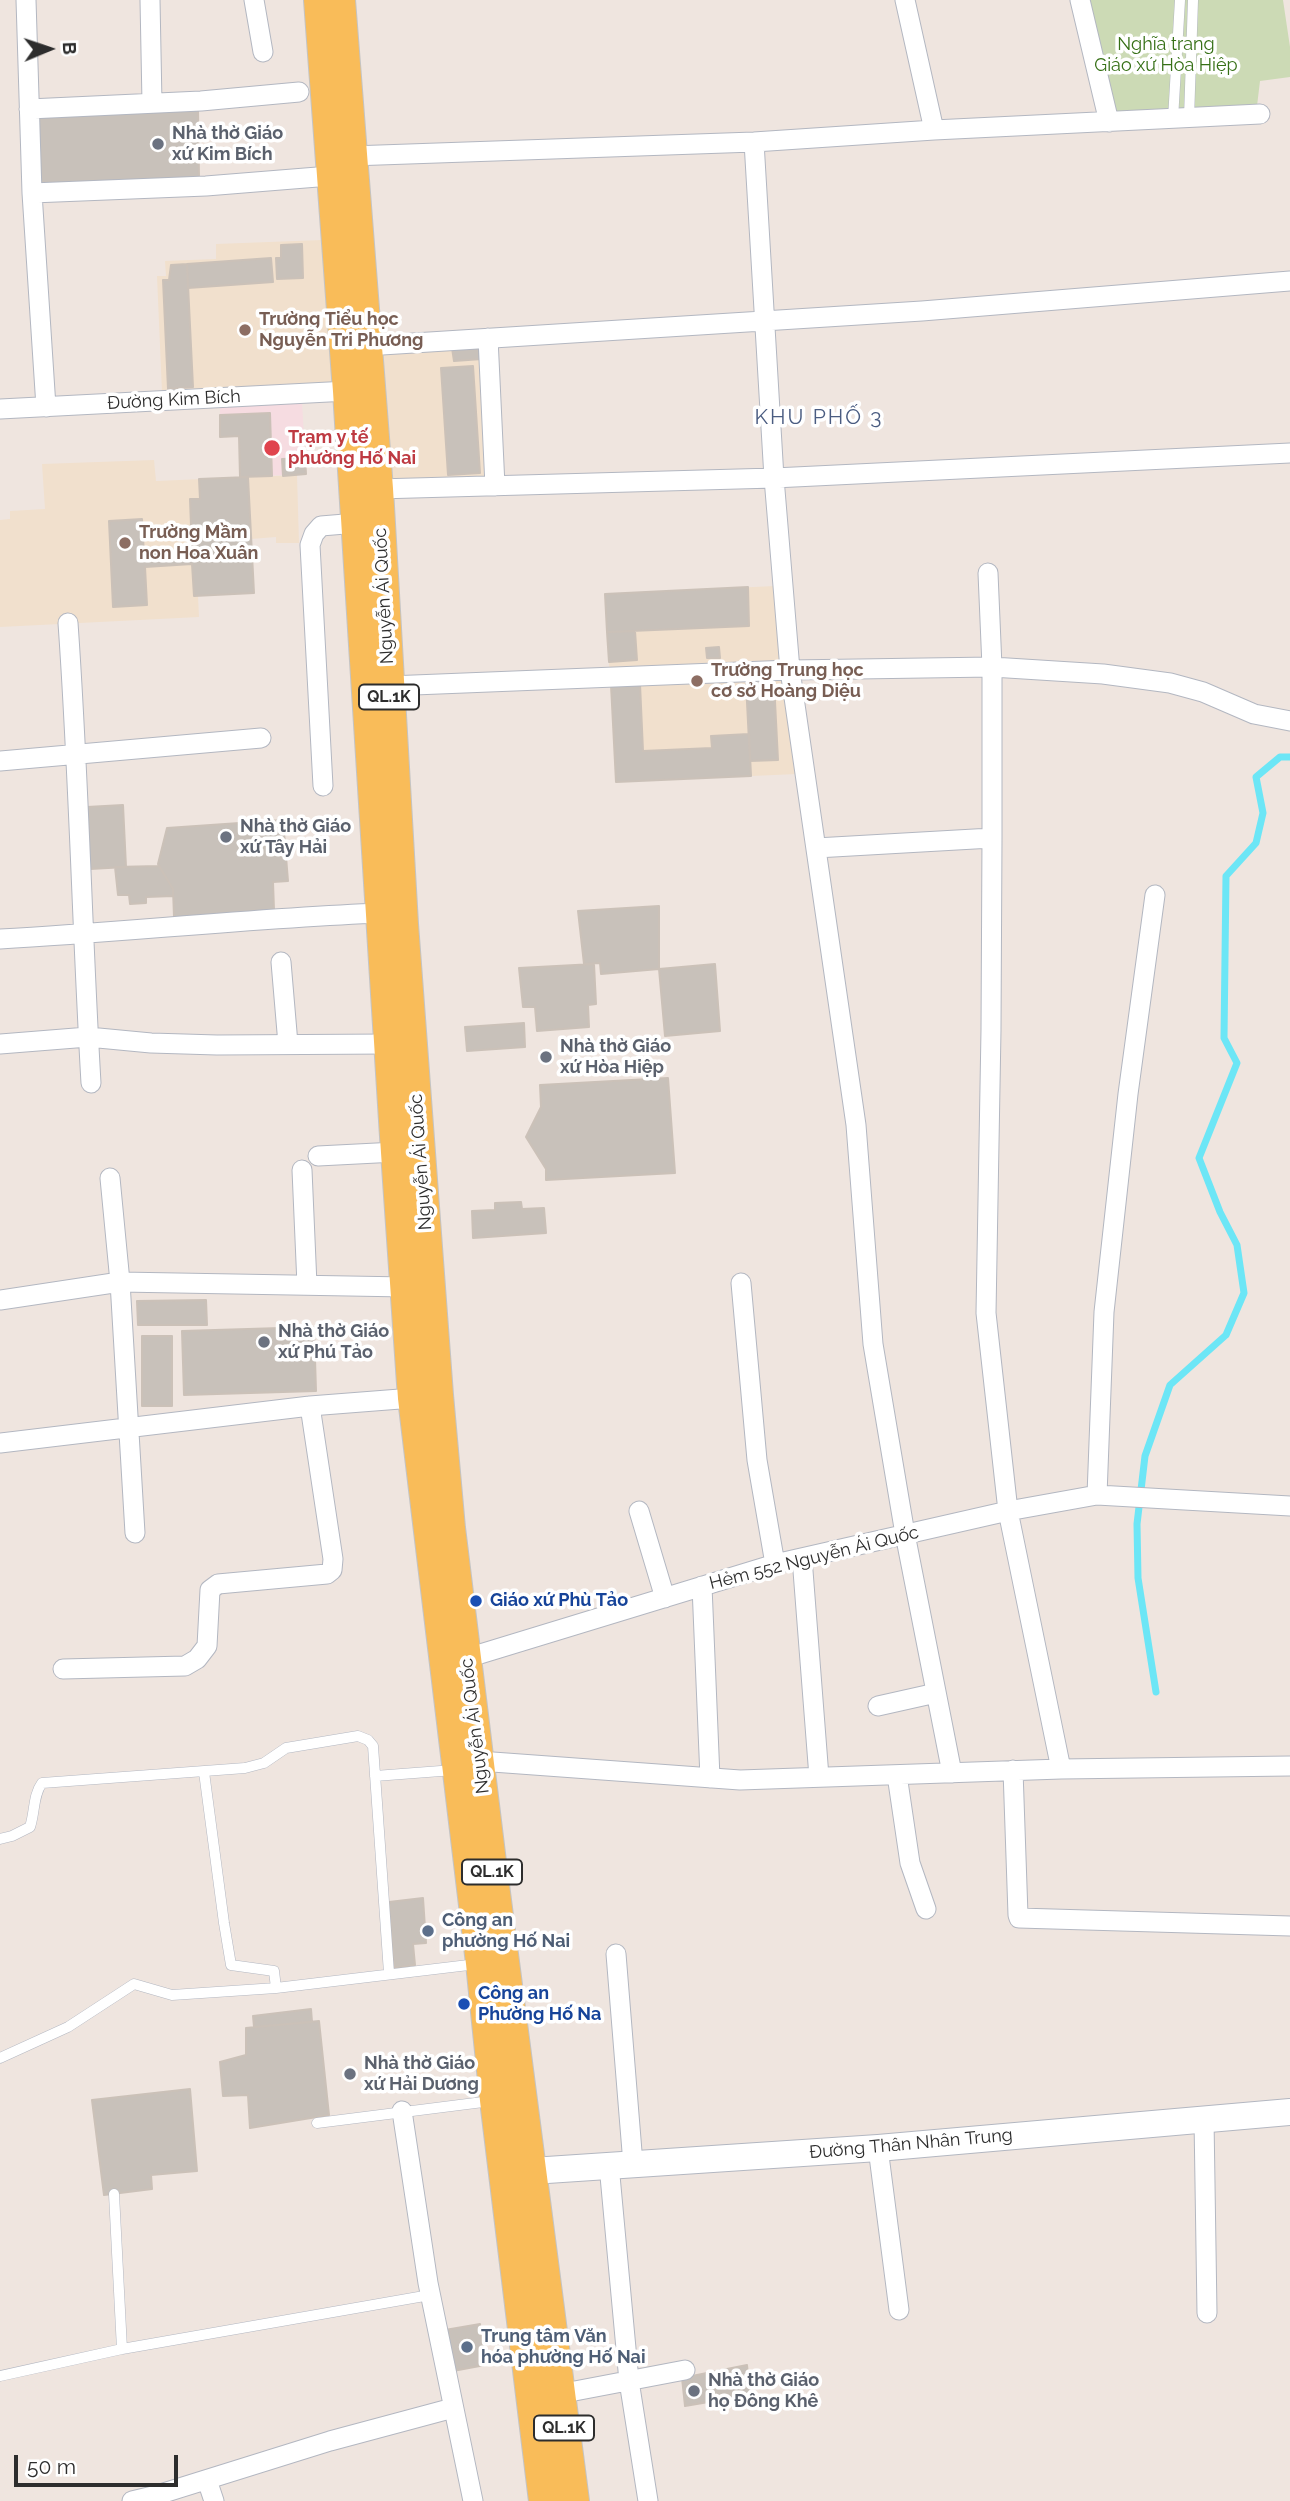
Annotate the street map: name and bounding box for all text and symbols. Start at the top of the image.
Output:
north arrow [14,14,84,84]
park label: Nghĩa trang Giáo xứ Hòa Hiệp [1094,34,1238,76]
text: B [59,41,81,55]
place label: Nhà thờ Giáo xứ Kim Bích [172,123,283,166]
marker: Nhà thờ Giáo xứ Kim Bích [150,136,166,152]
place label: Trường Tiểu học Nguyễn Tri Phương [259,309,423,352]
marker: Trường Tiểu học Nguyễn Tri Phương [237,322,253,338]
street label: Đường Kim Bích [107,386,241,414]
district label: KHU PHỐ 3 [756,405,882,431]
place label: Trạm y tế phường Hố Nai [288,427,416,470]
marker: Trạm y tế phường Hố Nai [262,438,282,458]
place label: Trường Mầm non Hoa Xuân [139,522,258,564]
street label: Nguyễn Ái Quốc [370,527,398,665]
marker: Trường Mầm non Hoa Xuân [117,535,133,551]
place label: Trường Trung học cơ sở Hoàng Diệu [711,660,864,702]
marker: Trường Trung học cơ sở Hoàng Diệu [689,673,705,689]
road number: QL.1K [359,684,419,710]
place label: Nhà thờ Giáo xứ Tây Hải [240,816,351,858]
marker: Nhà thờ Giáo xứ Tây Hải [218,829,234,845]
place label: Nhà thờ Giáo xứ Hòa Hiệp [560,1036,671,1078]
marker: Nhà thờ Giáo xứ Hòa Hiệp [538,1049,554,1065]
street label: Nguyễn Ái Quốc [405,1093,437,1231]
place label: Nhà thờ Giáo xứ Phú Tảo [278,1321,389,1364]
marker: Nhà thờ Giáo xứ Phú Tảo [256,1334,272,1350]
street label: Hẻm 552 Nguyễn Ái Quốc [707,1522,921,1594]
place label: Giáo xứ Phù Tảo [490,1590,628,1612]
marker: Giáo xứ Phù Tảo [468,1593,484,1609]
street label: Nguyễn Ái Quốc [456,1657,494,1795]
road number: QL.1K [462,1860,522,1884]
place label: Công an phường Hố Nai [442,1910,570,1952]
marker: Công an phường Hố Nai [420,1923,436,1939]
place label: Công an Phường Hố Na [478,1983,601,2025]
marker: Công an Phường Hố Na [456,1996,472,2012]
place label: Nhà thờ Giáo xứ Hải Dương [364,2053,479,2096]
marker: Nhà thờ Giáo xứ Hải Dương [342,2066,358,2082]
street label: Đường Thân Nhân Trung [808,2124,1014,2164]
place label: Trung tâm Văn hóa phường Hố Nai [481,2326,646,2368]
marker: Trung tâm Văn hóa phường Hố Nai [459,2339,475,2355]
place label: Nhà thờ Giáo họ Đông Khê [708,2370,819,2412]
marker: Nhà thờ Giáo họ Đông Khê [686,2383,702,2399]
road number: QL.1K [534,2416,594,2440]
scale bar [18,2442,182,2486]
text: 50 m [27,2454,76,2479]

